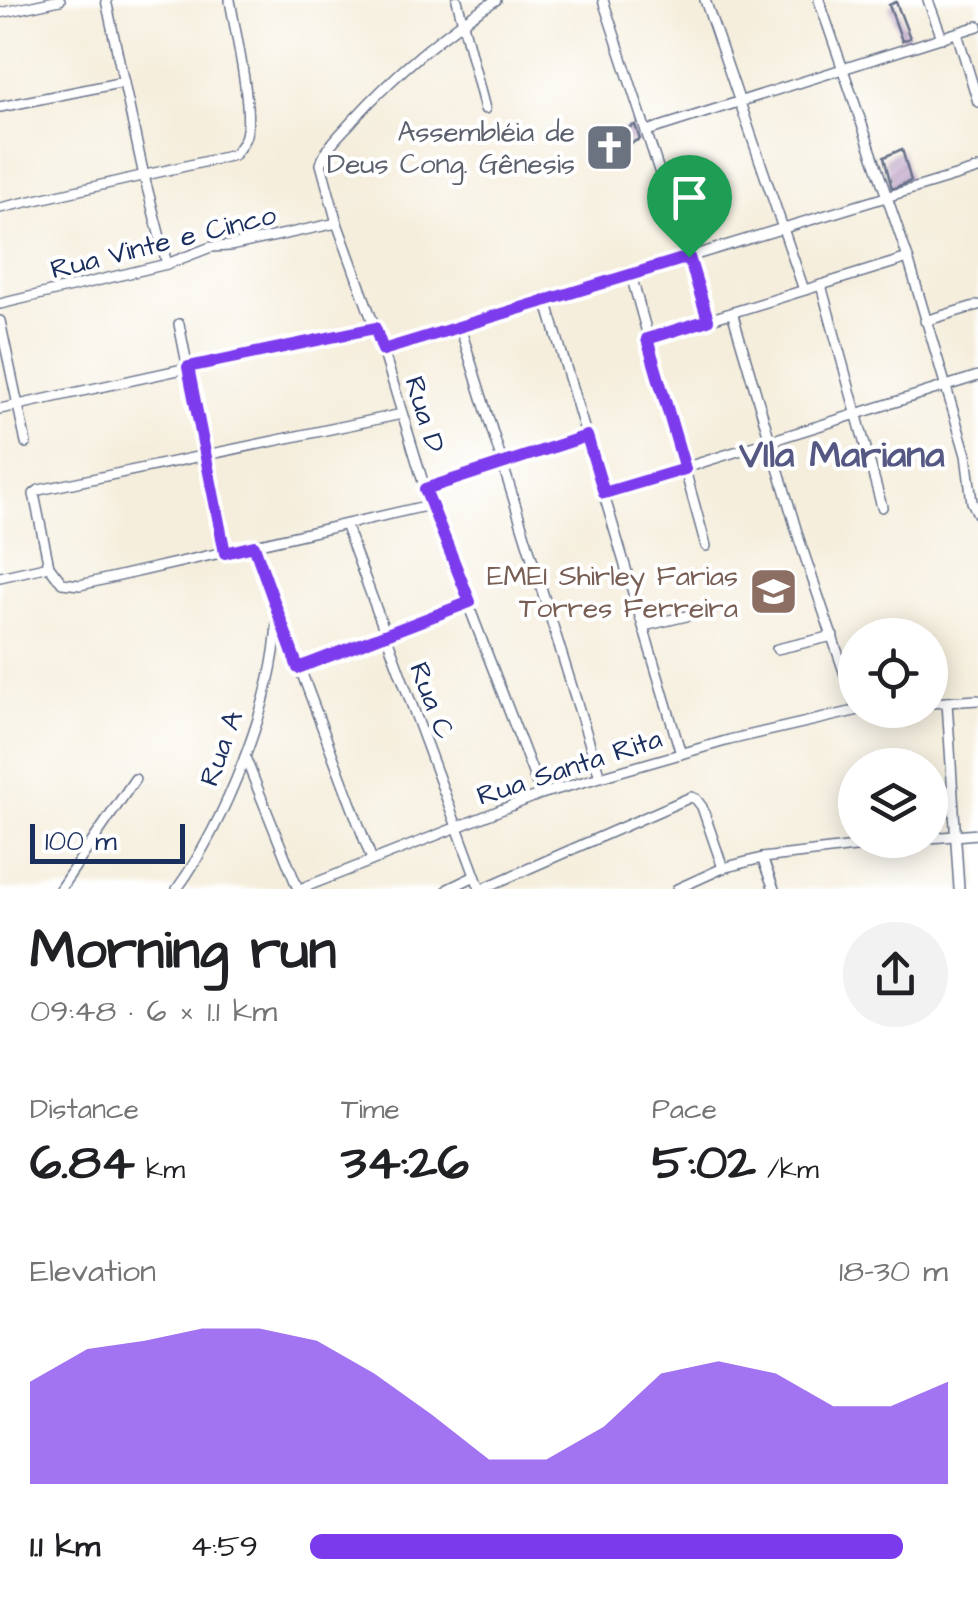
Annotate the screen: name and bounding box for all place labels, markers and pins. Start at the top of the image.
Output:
place label: Assembléia de Deus Cong. Gênesis [327,113,575,185]
church icon: Assembléia de Deus Cong. Gênesis [584,121,636,173]
pin [647,155,732,258]
place label: EMEI Shirley Farias Torres Ferreira [487,557,738,628]
school or university icon: EMEI Shirley Farias Torres Ferreira [747,565,799,617]

